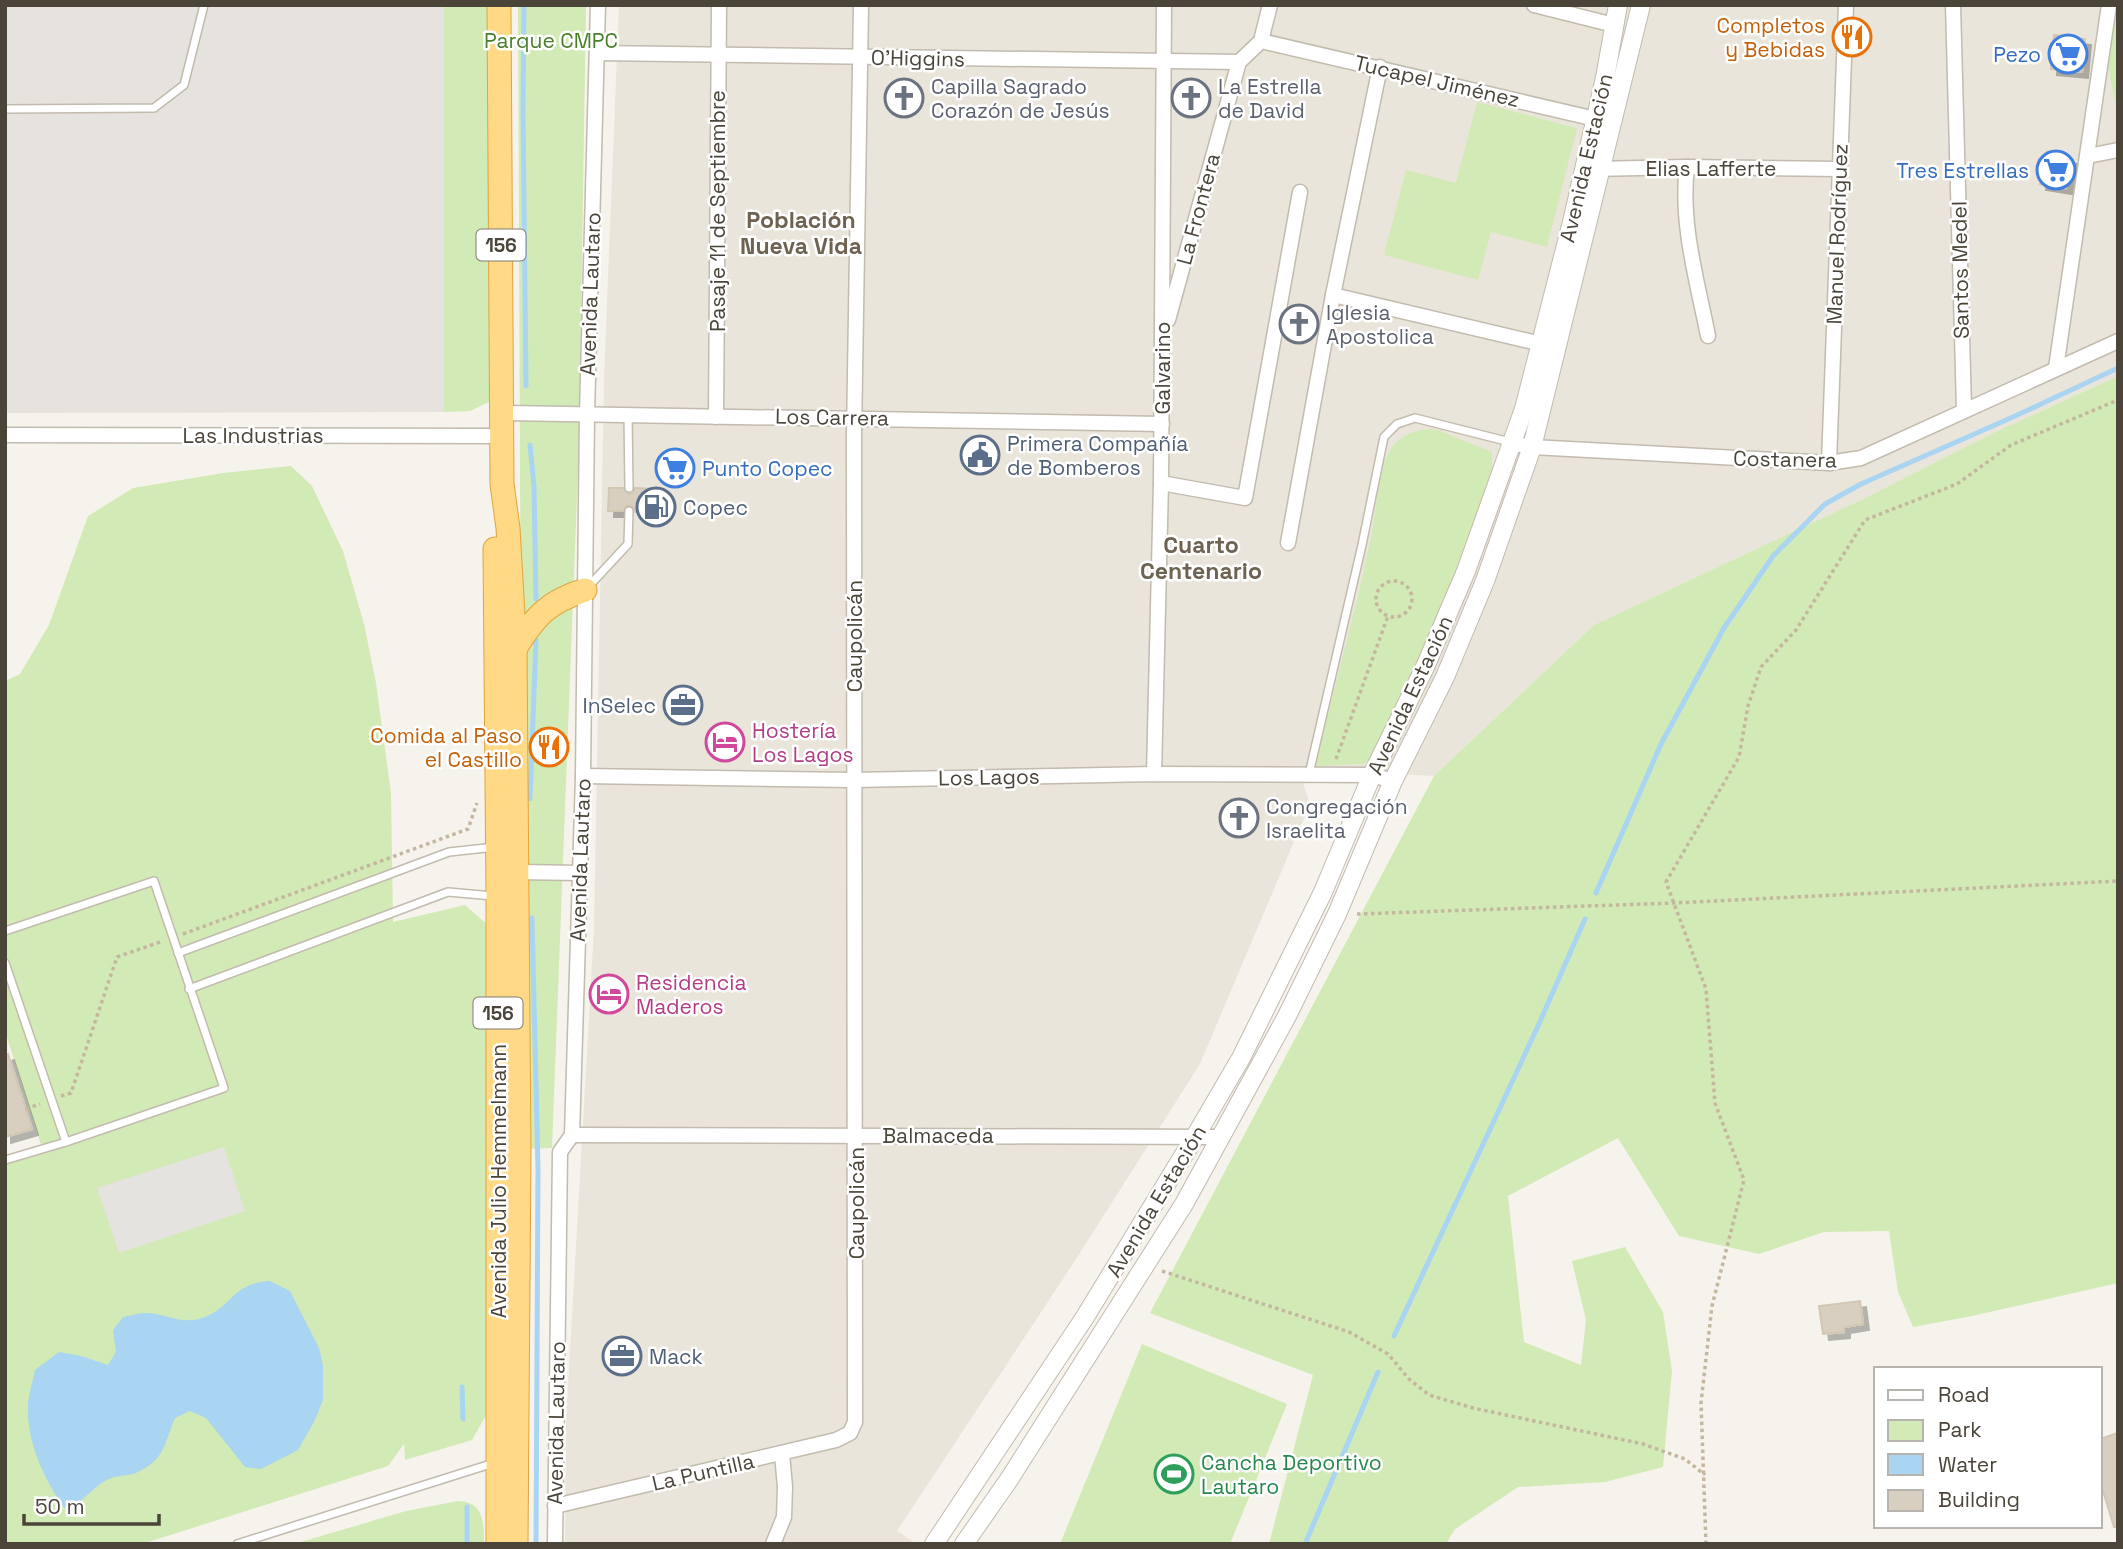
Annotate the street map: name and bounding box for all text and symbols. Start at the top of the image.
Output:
place label: Completos y Bebidas [1716,12,1825,63]
restaurant icon: Completos y Bebidas [1831,16,1873,58]
park label: Parque CMPC [484,27,618,54]
supermarket icon: Pezo [2047,33,2089,75]
place label: Pezo [1993,41,2041,68]
street label: O'Higgins [871,44,965,72]
street label: Tucapel Jiménez [1352,49,1522,113]
street label: Avenida Estación [1553,71,1619,245]
place label: Capilla Sagrado Corazón de Jesús [931,73,1110,124]
place label: La Estrella de David [1218,73,1322,124]
church icon: Capilla Sagrado Corazón de Jesús [883,77,925,119]
church icon: La Estrella de David [1170,77,1212,119]
street label: Pasaje 11 de Septiembre [704,90,731,332]
street label: Manuel Rodríguez [1820,143,1854,325]
supermarket icon: Tres Estrellas [2035,149,2077,191]
street label: La Frontera [1170,150,1226,268]
street label: Elias Lafferte [1645,155,1777,182]
place label: Tres Estrellas [1896,157,2029,184]
street label: Santos Medel [1945,201,1975,339]
district label: Población Nueva Vida [740,205,862,261]
street label: Avenida Lautaro [574,212,606,376]
road number: 156 [476,230,526,260]
place label: Iglesia Apostolica [1326,299,1434,350]
church icon: Iglesia Apostolica [1278,303,1320,345]
street label: Galvarino [1149,321,1176,415]
street label: Los Carrera [775,403,889,431]
street label: Las Industrias [183,422,323,449]
place label: Primera Compañía de Bomberos [1007,430,1188,481]
public building icon: Primera Compañía de Bomberos [959,434,1001,476]
street label: Costanera [1733,445,1837,473]
supermarket icon: Punto Copec [654,447,696,489]
place label: Punto Copec [702,455,833,482]
fuel station icon: Copec [635,486,677,528]
place label: Copec [683,494,748,521]
district label: Cuarto Centenario [1140,530,1262,586]
street label: Caupolicán [841,580,868,692]
street label: Avenida Estación [1361,611,1459,779]
office icon: InSelec [662,684,704,726]
place label: InSelec [583,692,656,719]
place label: Hostería Los Lagos [752,717,854,768]
hotel icon: Hostería Los Lagos [704,721,746,763]
place label: Comida al Paso el Castillo [370,722,522,773]
restaurant icon: Comida al Paso el Castillo [528,726,570,768]
street label: Los Lagos [938,763,1040,791]
street label: Avenida Lautaro [564,778,596,942]
place label: Congregación Israelita [1266,793,1408,844]
church icon: Congregación Israelita [1218,797,1260,839]
place label: Residencia Maderos [636,969,747,1020]
hotel icon: Residencia Maderos [588,973,630,1015]
road number: 156 [474,998,522,1028]
street label: Avenida Julio Hemmelmann [485,1044,512,1318]
street label: Avenida Estación [1100,1120,1212,1282]
street label: Balmaceda [882,1122,994,1149]
street label: Caupolicán [843,1147,870,1259]
office icon: Mack [601,1335,643,1377]
street label: Avenida Lautaro [541,1341,571,1505]
place label: Mack [649,1343,703,1370]
legend [1874,1367,2102,1528]
text: Road [1938,1381,1990,1408]
text: Park [1938,1416,1982,1443]
street label: La Puntilla [649,1447,757,1497]
place label: Cancha Deportivo Lautaro [1201,1449,1382,1500]
text: Water [1938,1451,1997,1478]
sports icon: Cancha Deportivo Lautaro [1153,1453,1195,1495]
scale bar [24,1482,159,1526]
text: Building [1938,1486,2020,1513]
text: 50 m [35,1493,85,1520]

